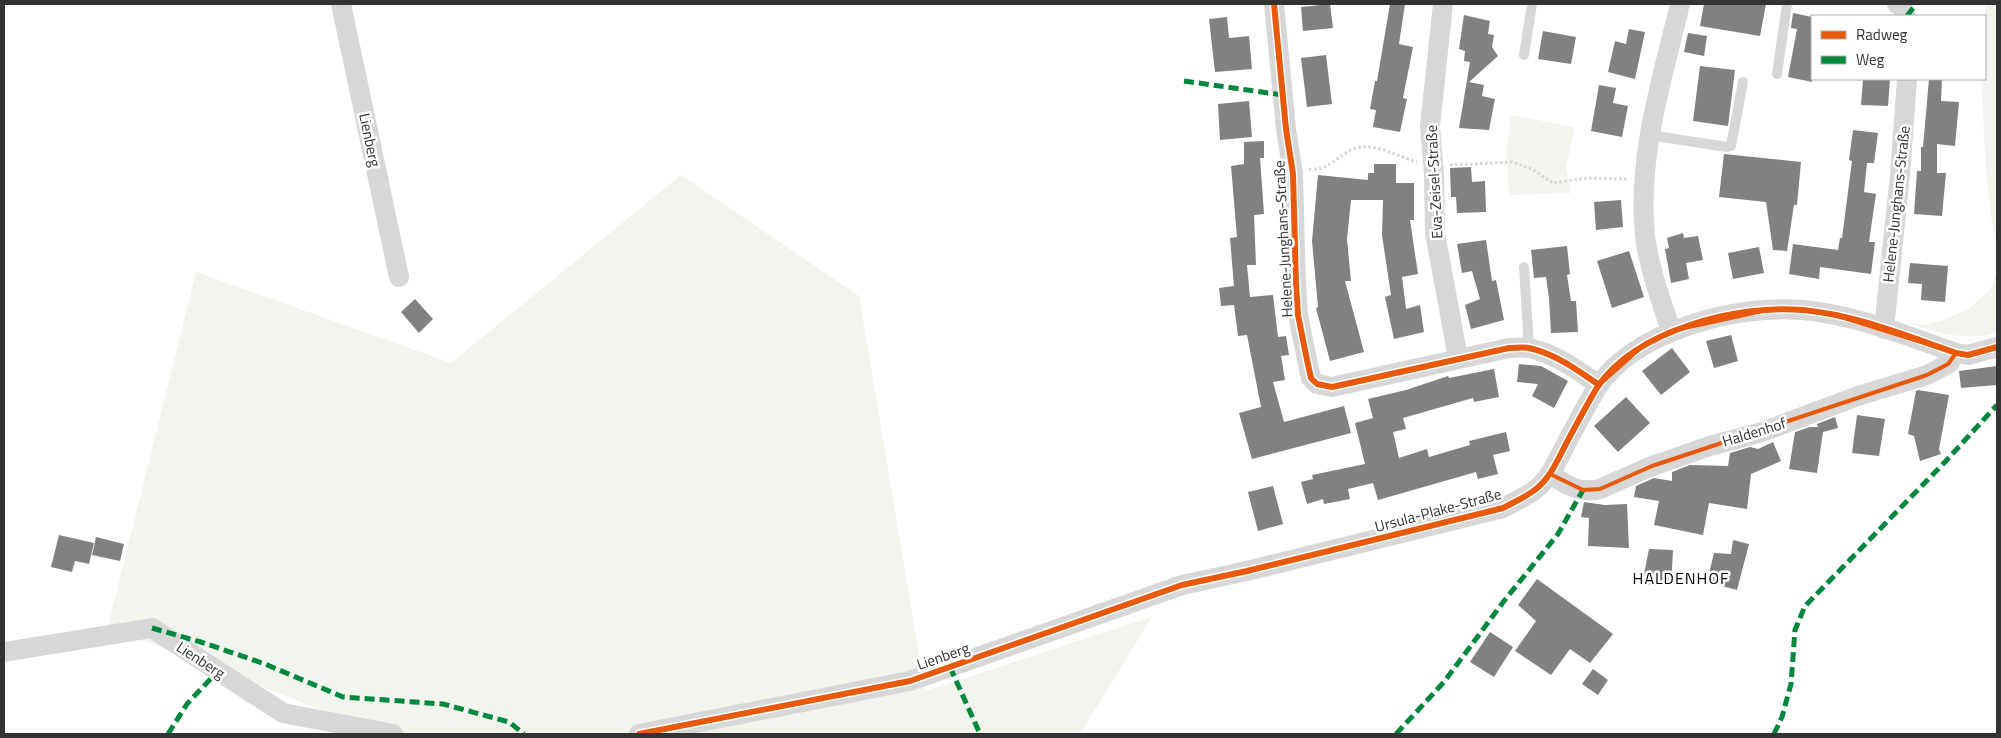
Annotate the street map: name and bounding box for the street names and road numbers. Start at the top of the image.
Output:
street label: Lienberg [353,111,387,169]
street label: Eva-Zeisel-Straße [1420,124,1448,240]
street label: Helene-Junghans-Straße [1876,125,1916,283]
street label: Helene-Junghans-Straße [1267,160,1299,318]
street label: Haldenhof [1719,411,1789,453]
street label: Ursula-Plake-Straße [1372,482,1504,538]
street label: Lienberg [172,636,230,685]
street label: Lienberg [914,636,973,676]

